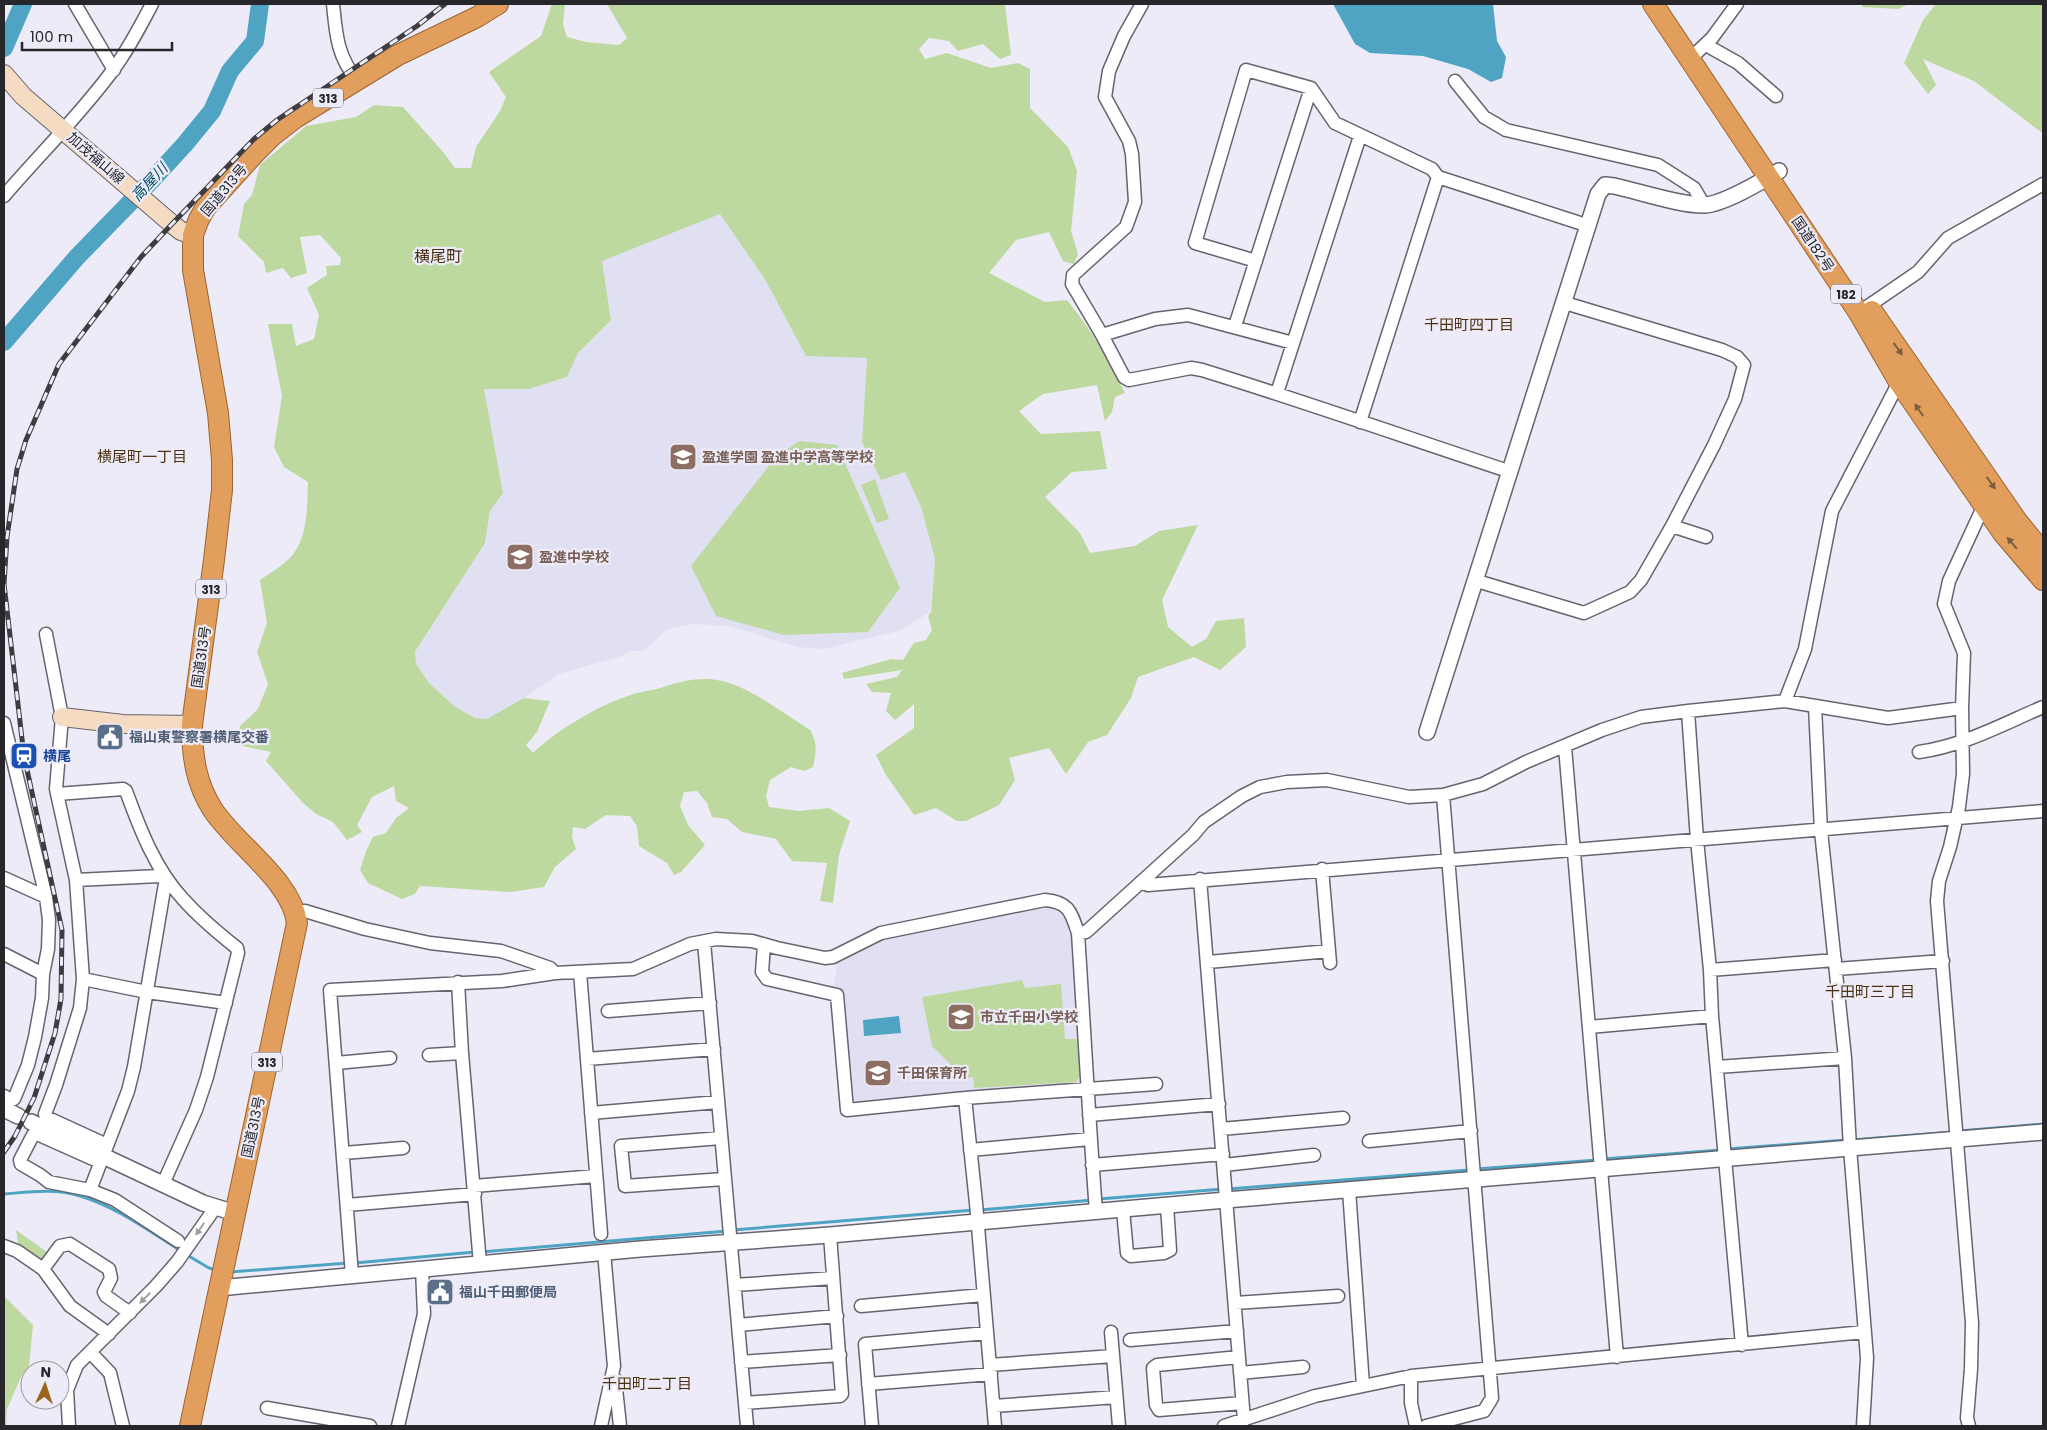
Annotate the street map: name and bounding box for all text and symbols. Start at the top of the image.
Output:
scale bar [22,20,172,52]
text: 100 m [30,26,73,47]
road number: 313 [313,89,343,108]
street label: 加茂福山線 [63,127,129,189]
water label: 高屋川 [126,157,173,206]
street label: 国道313号 [196,159,252,221]
street label: 国道182号 [1787,212,1839,276]
district label: 横尾町 [414,245,462,268]
road number: 182 [1831,284,1861,304]
district label: 千田町四丁目 [1424,314,1514,335]
one-way arrow [1893,343,1903,356]
one-way arrow [1914,403,1924,417]
school or university icon: 盈進学園 盈進中学高等学校 [668,442,698,472]
district label: 横尾町一丁目 [97,446,187,467]
place label: 盈進学園 盈進中学高等学校 [702,447,873,467]
one-way arrow [1986,476,1996,490]
one-way arrow [2006,537,2017,550]
school or university icon: 盈進中学校 [505,542,535,572]
place label: 盈進中学校 [539,547,609,567]
road number: 313 [196,580,226,598]
street label: 国道313号 [187,624,215,690]
public building icon: 福山東警察署横尾交番 [95,722,125,752]
place label: 福山東警察署横尾交番 [129,727,269,747]
station icon: 横尾 [9,741,39,771]
place label: 横尾 [43,746,71,766]
district label: 千田町三丁目 [1825,981,1915,1002]
school or university icon: 市立千田小学校 [946,1002,976,1032]
place label: 市立千田小学校 [980,1007,1078,1027]
road number: 313 [252,1052,282,1072]
school or university icon: 千田保育所 [863,1058,893,1088]
place label: 千田保育所 [897,1063,967,1083]
street label: 国道313号 [237,1094,269,1160]
one-way arrow [196,1222,205,1235]
public building icon: 福山千田郵便局 [425,1277,455,1307]
place label: 福山千田郵便局 [459,1282,557,1302]
one-way arrow [139,1292,151,1304]
north arrow [20,1360,70,1410]
text: N [40,1362,51,1382]
district label: 千田町二丁目 [602,1373,692,1394]

